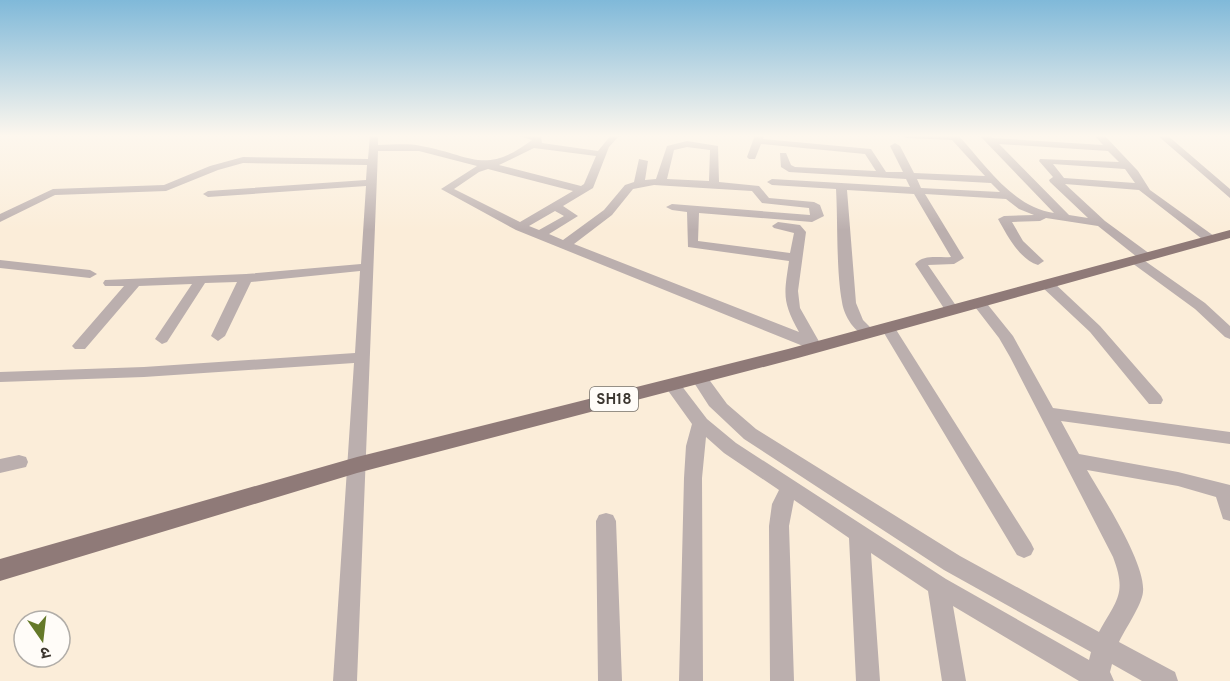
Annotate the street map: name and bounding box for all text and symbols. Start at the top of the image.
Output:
road number: SH18 [590,387,638,411]
north arrow [12,609,72,669]
text: उ [38,641,52,663]

